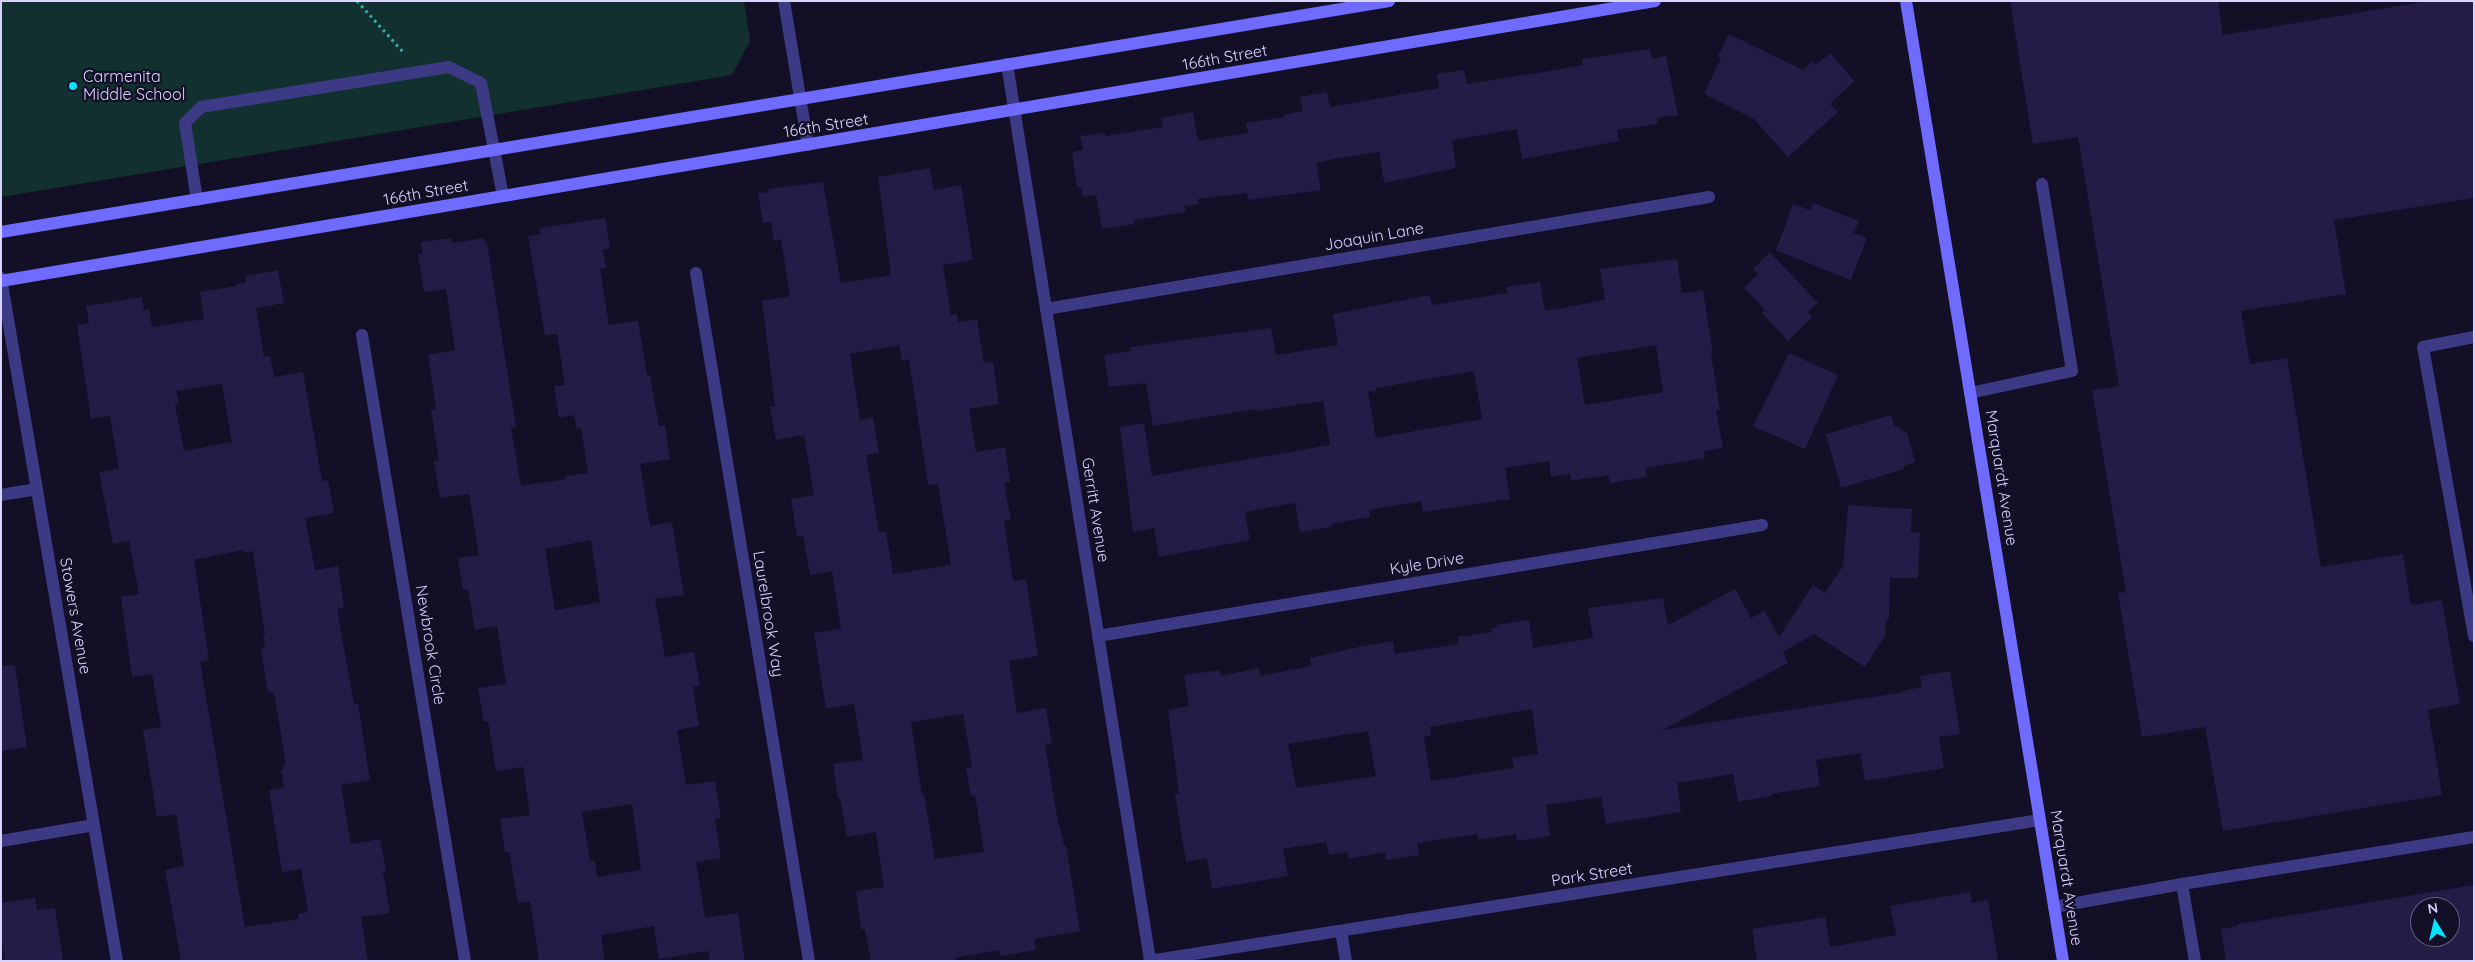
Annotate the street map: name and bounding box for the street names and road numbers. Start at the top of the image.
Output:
street label: 166th Street [1181,41,1269,75]
street label: 166th Street [782,110,870,142]
street label: 166th Street [382,176,470,210]
street label: Joaquin Lane [1323,219,1425,255]
street label: Marquardt Avenue [1981,409,2021,547]
street label: Gerritt Avenue [1077,456,1113,564]
street label: Kyle Drive [1388,549,1466,579]
street label: Laurelbrook Way [749,550,787,678]
street label: Stowers Avenue [55,556,95,676]
street label: Newbrook Circle [411,584,449,706]
street label: Marquardt Avenue [2046,809,2086,947]
street label: Park Street [1550,859,1634,891]

